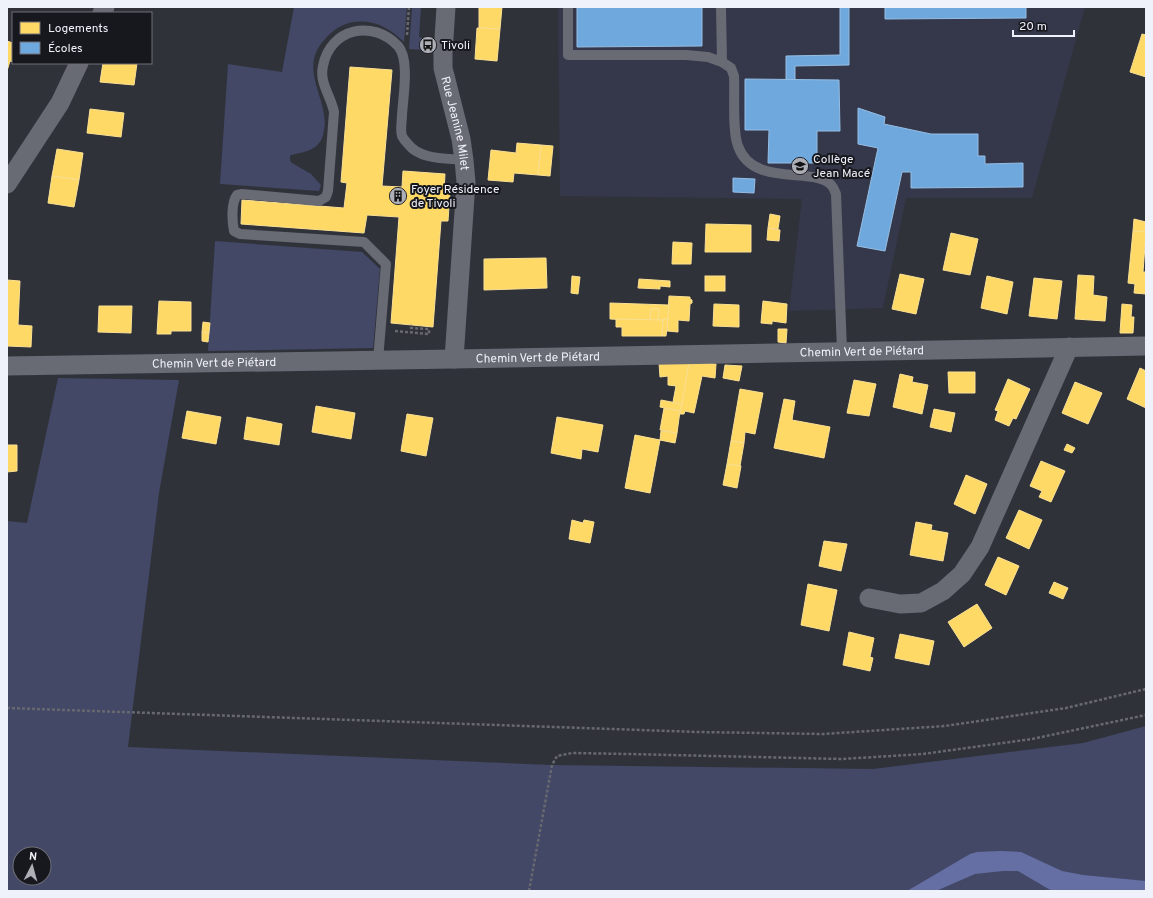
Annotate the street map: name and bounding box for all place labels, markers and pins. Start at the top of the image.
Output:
bus stop icon: Tivoli [418,35,438,55]
place label: Tivoli [441,38,470,54]
place label: Collège Jean Macé [813,152,870,182]
school or university icon: Collège Jean Macé [790,156,810,176]
place label: Foyer Résidence de Tivoli [411,182,499,212]
building icon: Foyer Résidence de Tivoli [388,186,408,206]

